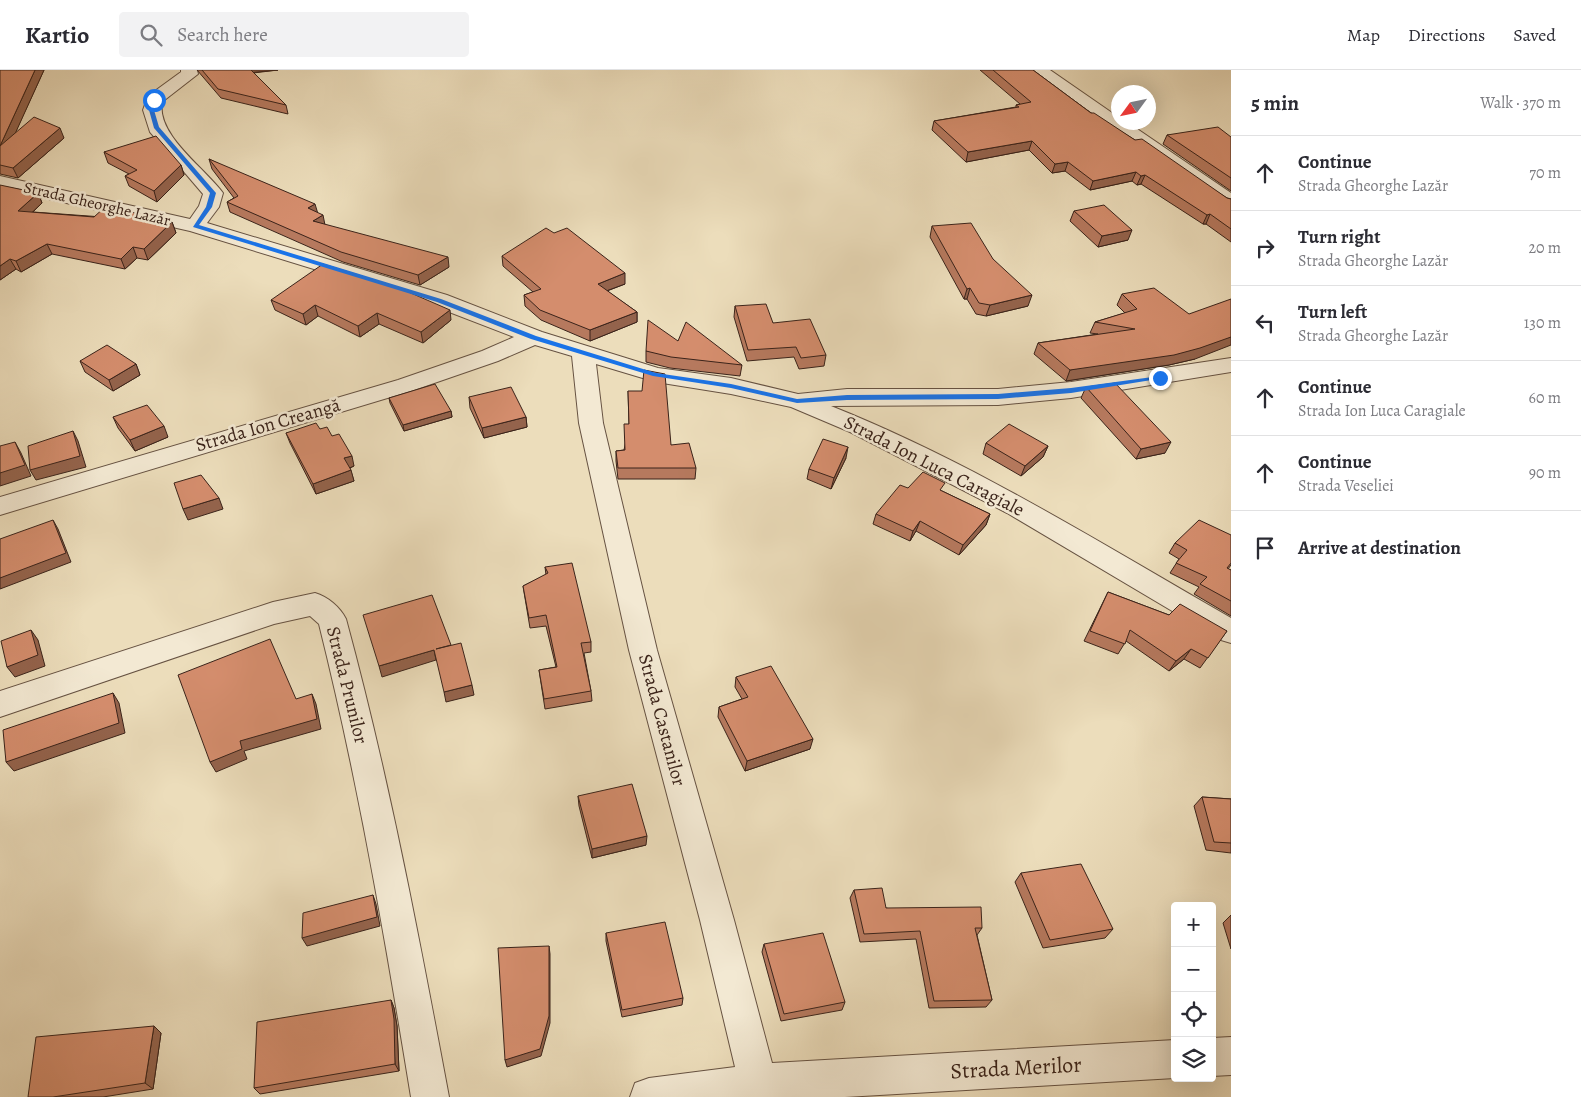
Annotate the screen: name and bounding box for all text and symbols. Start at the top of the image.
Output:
search box [119,12,469,57]
text: Kartio [25,19,89,51]
icon: search [137,21,165,49]
text: Search here [177,22,268,48]
text: Map [1347,23,1380,47]
text: Directions [1408,23,1485,47]
text: Saved [1513,23,1556,47]
north arrow [1111,85,1156,130]
route start [143,89,166,112]
text: 5 min [1251,89,1299,117]
text: Walk · 370 m [1480,92,1561,114]
text: Continue [1298,149,1372,175]
icon: ahead [1251,159,1279,187]
text: 70 m [1529,162,1561,184]
text: Strada Gheorghe Lazăr [1298,175,1448,197]
street label: Strada Gheorghe Lazăr [21,176,173,232]
text: Turn right [1298,224,1380,250]
icon: right [1251,234,1279,262]
text: 20 m [1528,237,1561,259]
text: Strada Gheorghe Lazăr [1298,250,1448,272]
text: Turn left [1298,299,1367,325]
icon: left [1251,309,1279,337]
text: 130 m [1524,312,1561,334]
text: Strada Gheorghe Lazăr [1298,325,1448,347]
route end [1149,367,1172,390]
text: Continue [1298,374,1372,400]
icon: ahead [1251,384,1279,412]
text: 60 m [1529,387,1561,409]
street label: Strada Ion Creangă [192,392,344,458]
text: Strada Ion Luca Caragiale [1298,400,1466,422]
street label: Strada Ion Luca Caragiale [839,409,1029,523]
text: Continue [1298,449,1372,475]
icon: ahead [1251,459,1279,487]
text: 90 m [1529,462,1561,484]
text: Strada Veseliei [1298,475,1394,497]
icon: arrive [1251,534,1279,562]
text: Arrive at destination [1298,535,1461,561]
street label: Strada Prunilor [320,624,374,746]
street label: Strada Castanilor [632,651,692,789]
map controls [1171,902,1216,1082]
button: + [1171,902,1216,947]
button: − [1171,947,1216,992]
button: locate [1171,992,1216,1037]
button: layers [1171,1037,1216,1082]
street label: Strada Merilor [950,1050,1082,1086]

